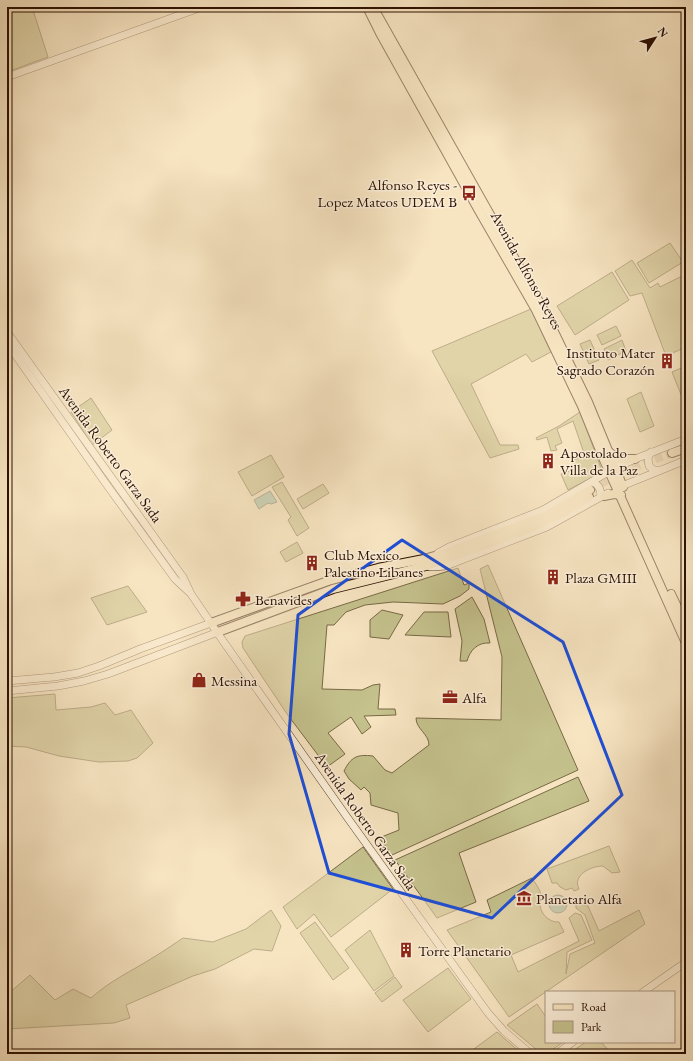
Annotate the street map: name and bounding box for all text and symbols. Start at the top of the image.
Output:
north arrow [635,18,675,58]
text: N [655,24,671,40]
place label: Alfonso Reyes - Lopez Mateos UDEM B [317,175,457,211]
bus stop icon: Alfonso Reyes - Lopez Mateos UDEM B [460,184,478,202]
street label: Avenida Alfonso Reyes [486,207,567,332]
place label: Instituto Mater Sagrado Corazón [557,343,655,379]
building icon: Instituto Mater Sagrado Corazón [658,352,676,370]
street label: Avenida Roberto Garza Sada [54,381,167,526]
place label: Apostolado Villa de la Paz [559,443,638,479]
building icon: Apostolado Villa de la Paz [539,452,557,470]
place label: Club Mexico Palestino Libanes [324,545,423,581]
building icon: Club Mexico Palestino Libanes [303,554,321,572]
building icon: Plaza GMIII [544,568,562,586]
place label: Plaza GMIII [565,568,637,587]
pharmacy icon: Benavides [234,590,252,608]
place label: Benavides [255,590,312,609]
shop icon: Messina [190,671,208,689]
place label: Messina [211,671,257,690]
office icon: Alfa [441,688,459,706]
place label: Alfa [461,688,486,707]
street label: Avenida Roberto Garza Sada [310,747,421,894]
museum icon: Planetario Alfa [515,889,533,907]
place label: Planetario Alfa [536,889,622,908]
building icon: Torre Planetario [397,941,415,959]
place label: Torre Planetario [418,941,511,960]
legend [545,991,675,1043]
text: Road [581,999,607,1015]
text: Park [581,1019,602,1035]

